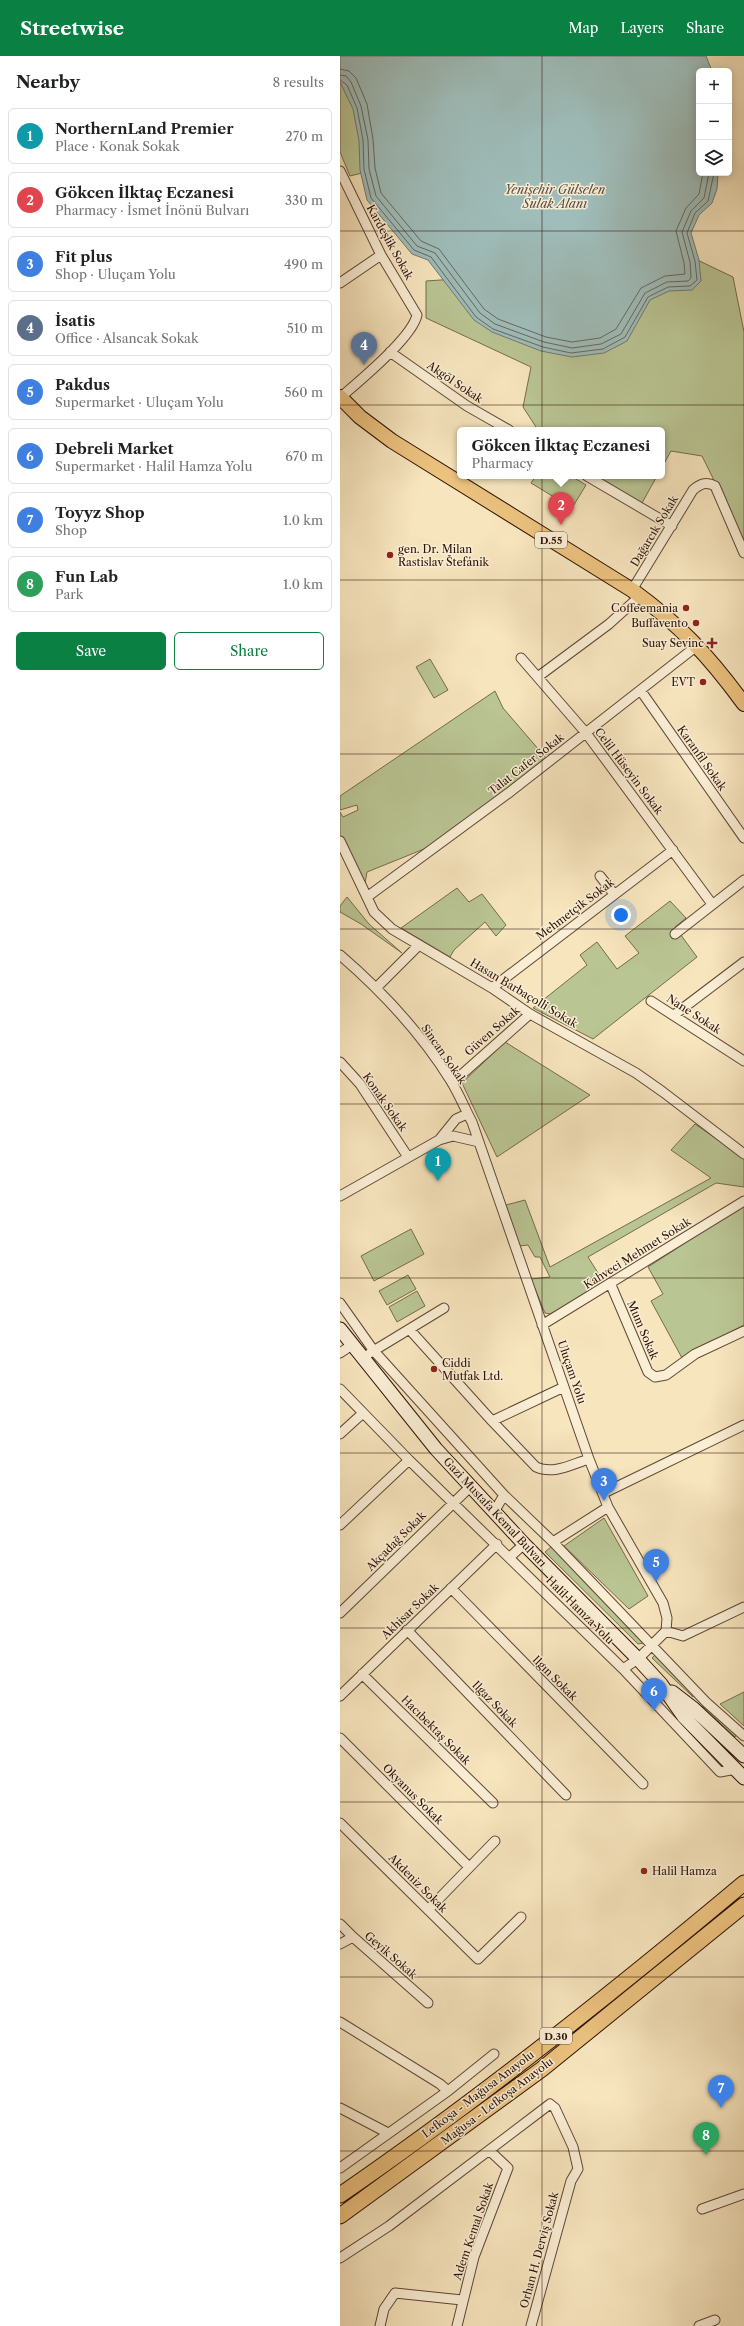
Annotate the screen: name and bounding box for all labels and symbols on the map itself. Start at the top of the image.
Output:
water label: Yenişehir Gülselen Sulak Alanı [505,182,605,211]
street label: Kardeşlik Sokak [364,202,417,283]
pin: 4 [351,332,377,365]
street label: Akgöl Sokak [423,358,486,406]
pin: 2 [548,492,574,525]
street label: Dağarcık Sokak [627,492,681,569]
road number: D.55 [535,532,567,548]
place label: gen. Dr. Milan Rastislav Štefánik [398,542,490,569]
marker: gen. Dr. Milan Rastislav Štefánik [385,550,395,560]
place label: Coffeemania [611,601,678,615]
marker: Coffeemania [681,603,691,613]
place label: Buffavento [631,616,688,630]
marker: Buffavento [691,618,701,628]
place label: Suay Sevinc [642,636,704,650]
marker: Suay Sevinc [707,638,717,648]
place label: EVT [671,675,696,689]
marker: EVT [698,677,708,687]
street label: Karanfil Sokak [674,723,730,794]
street label: Celil Hüseyin Sokak [592,725,667,818]
street label: Talat Cafer Sokak [485,730,567,798]
street label: Mehmetçik Sokak [533,875,617,943]
your location [611,905,631,925]
street label: Hasan Barbaçolli Sokak [468,955,581,1031]
street label: Nane Sokak [664,991,724,1037]
street label: Güven Sokak [462,1003,523,1059]
street label: Sincan Sokak [418,1021,470,1087]
street label: Konak Sokak [360,1070,411,1135]
pin: 1 [425,1148,451,1181]
street label: Kahveci Mehmet Sokak [581,1214,694,1292]
street label: Mum Sokak [624,1298,662,1362]
street label: Uluçam Yolu [555,1338,589,1406]
place label: Ciddi Mutfak Ltd. [442,1356,503,1383]
marker: Ciddi Mutfak Ltd. [429,1364,439,1374]
street label: Gazi Mustafa Kemal Bulvarı [440,1454,550,1570]
pin: 3 [591,1468,617,1501]
street label: Akçadağ Sokak [363,1508,429,1574]
pin: 5 [643,1549,669,1582]
street label: Halil Hamza Yolu [543,1573,617,1647]
street label: Akhisar Sokak [378,1580,442,1643]
street label: Ilgın Sokak [530,1653,581,1704]
street label: Ilgaz Sokak [469,1678,521,1731]
pin: 6 [641,1678,667,1711]
street label: Hacıbektaş Sokak [398,1692,474,1768]
street label: Okyanus Sokak [380,1761,447,1828]
street label: Akdeniz Sokak [385,1850,451,1916]
place label: Halil Hamza [652,1864,717,1878]
marker: Halil Hamza [639,1866,649,1876]
street label: Geyik Sokak [362,1928,421,1982]
road number: D.30 [540,2028,572,2044]
street label: Lefkoşa - Mağusa Anayolu [419,2047,537,2141]
street label: Mağusa - Lefkoşa Anayolu [438,2054,556,2148]
pin: 7 [708,2075,734,2108]
pin: 8 [693,2122,719,2155]
street label: Adem Kemal Sokak [449,2180,496,2283]
street label: Orhan H. Derviş Sokak [517,2190,561,2310]

